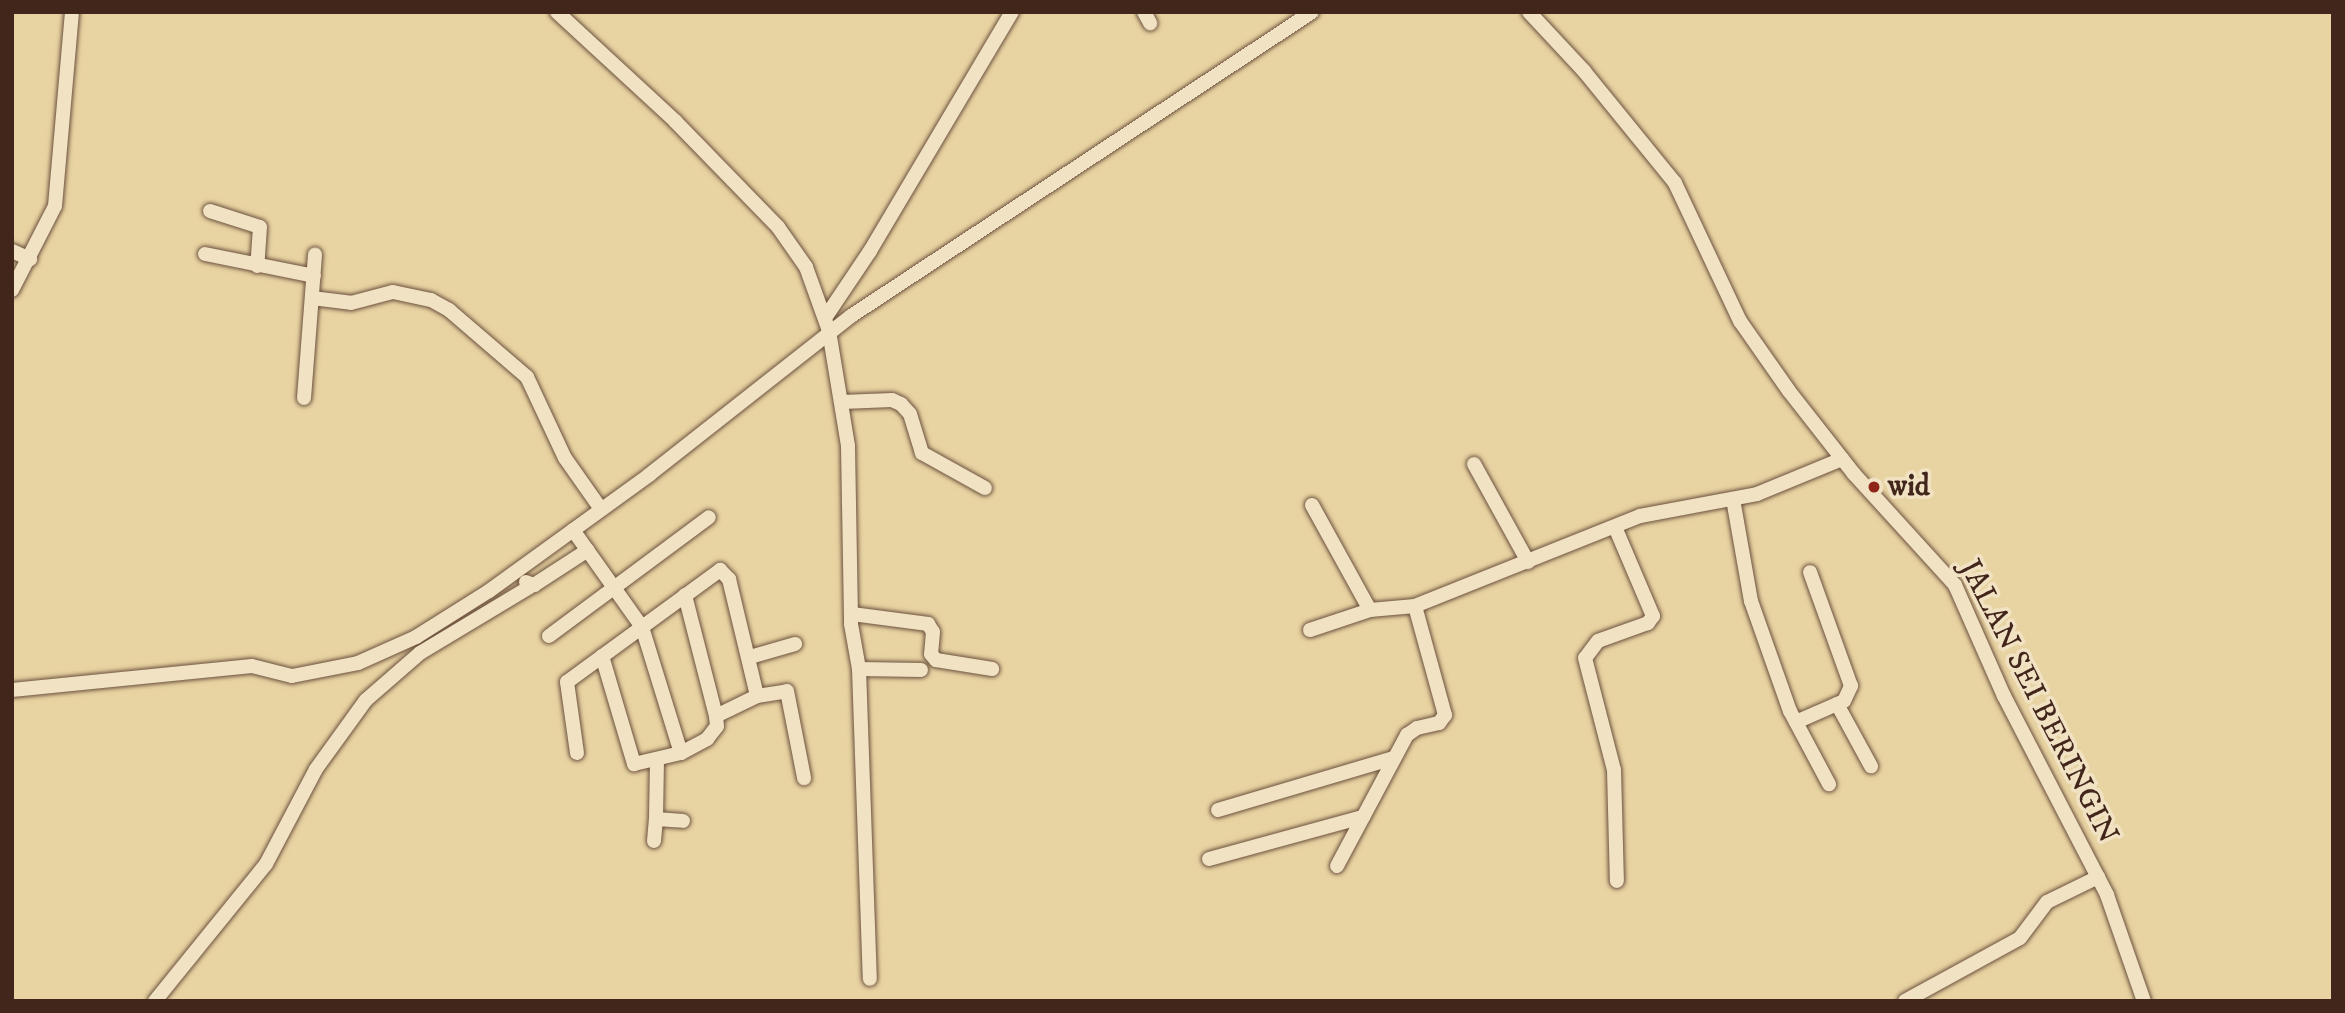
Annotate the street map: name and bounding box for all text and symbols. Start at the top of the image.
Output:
place label: wid [1888,469,1930,505]
marker: wid [1866,479,1882,495]
street label: JALAN SEI BERINGIN [1951,554,2125,850]

